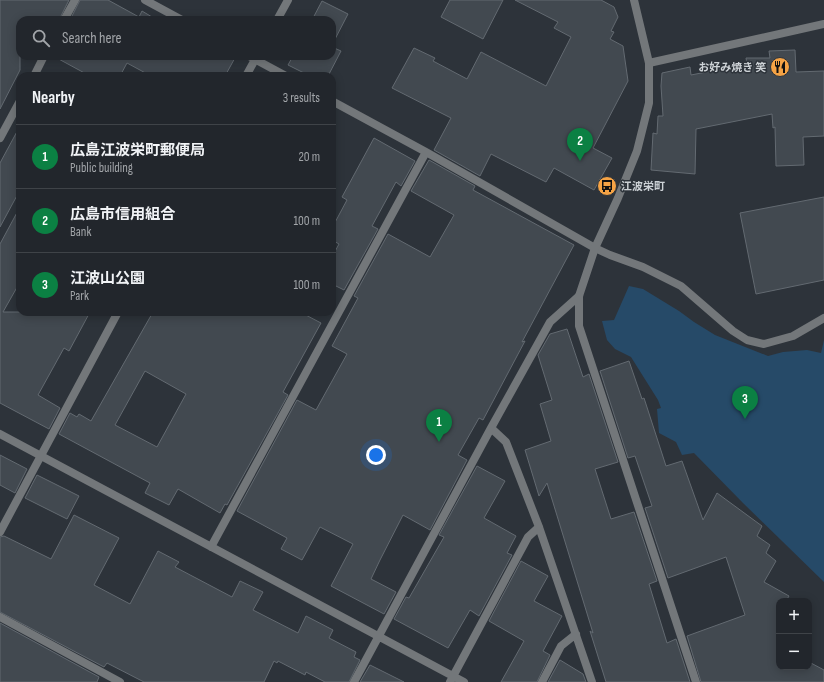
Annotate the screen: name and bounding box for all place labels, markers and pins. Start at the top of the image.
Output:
restaurant icon: お好み焼き 笑 [769,56,791,78]
place label: お好み焼き 笑 [698,61,766,74]
pin: 2 [567,128,593,161]
bus stop icon: 江波栄町 [596,175,618,197]
place label: 江波栄町 [621,180,665,193]
pin: 3 [732,386,758,419]
pin: 1 [426,409,452,442]

